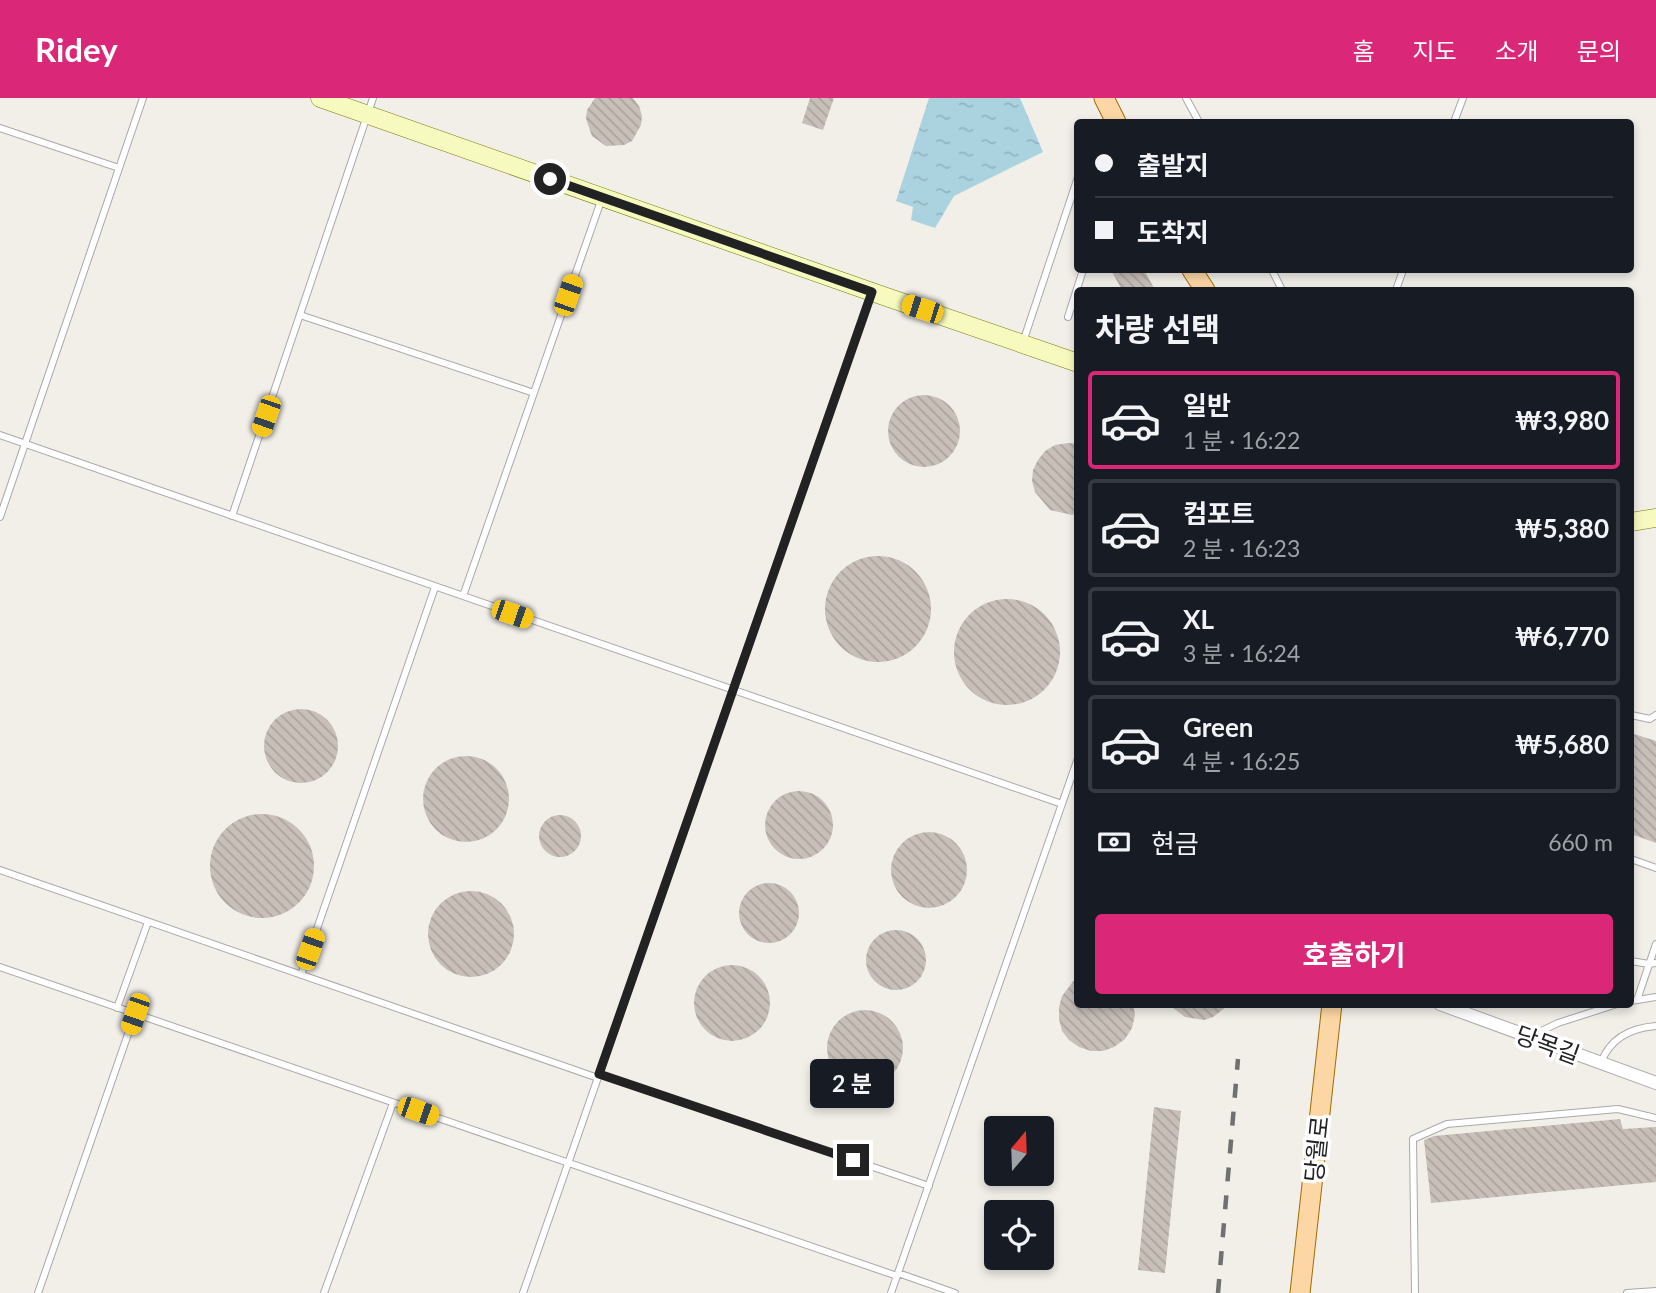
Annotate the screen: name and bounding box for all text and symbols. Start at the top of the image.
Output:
text: Ridey [35,29,118,69]
text: 홈 [1352,36,1374,65]
text: 지도 [1412,36,1457,65]
text: 소개 [1495,36,1539,65]
text: 문의 [1577,36,1621,65]
text: 출발지 [1137,149,1209,181]
route start [534,163,566,195]
text: 도착지 [1137,216,1209,248]
car [552,272,585,318]
car [899,293,946,325]
text: 차량 선택 [1095,309,1221,348]
icon: car [1099,389,1162,452]
text: 일반 [1183,389,1231,421]
car [250,393,283,439]
text: ₩3,980 [1515,404,1609,436]
text: 1 분 · 16:22 [1183,426,1300,454]
icon: car [1099,497,1162,560]
text: 컴포트 [1183,497,1255,529]
text: ₩5,380 [1515,512,1609,544]
text: 2 분 · 16:23 [1183,534,1300,562]
car [489,597,536,631]
text: XL [1183,603,1214,635]
icon: car [1099,605,1162,668]
text: ₩6,770 [1515,620,1609,652]
text: 3 분 · 16:24 [1183,639,1300,667]
text: Green [1183,711,1253,743]
icon: car [1099,713,1162,776]
text: ₩5,680 [1515,728,1609,760]
text: 4 분 · 16:25 [1183,747,1300,775]
icon: cash [1095,823,1133,861]
text: 현금 [1151,827,1199,859]
text: 660 m [1548,828,1613,856]
button: 호출하기 [1095,914,1613,994]
car [294,926,327,972]
car [119,991,152,1037]
street label: 당목길 [1512,1019,1584,1069]
callout: 2 분 [811,1058,895,1108]
text: 2 분 [832,1069,872,1097]
car [395,1094,442,1128]
street label: 당월로 [1298,1115,1334,1183]
north arrow [984,1116,1054,1186]
map controls [984,1116,1054,1270]
route end [837,1144,869,1176]
button: locate [984,1200,1054,1270]

